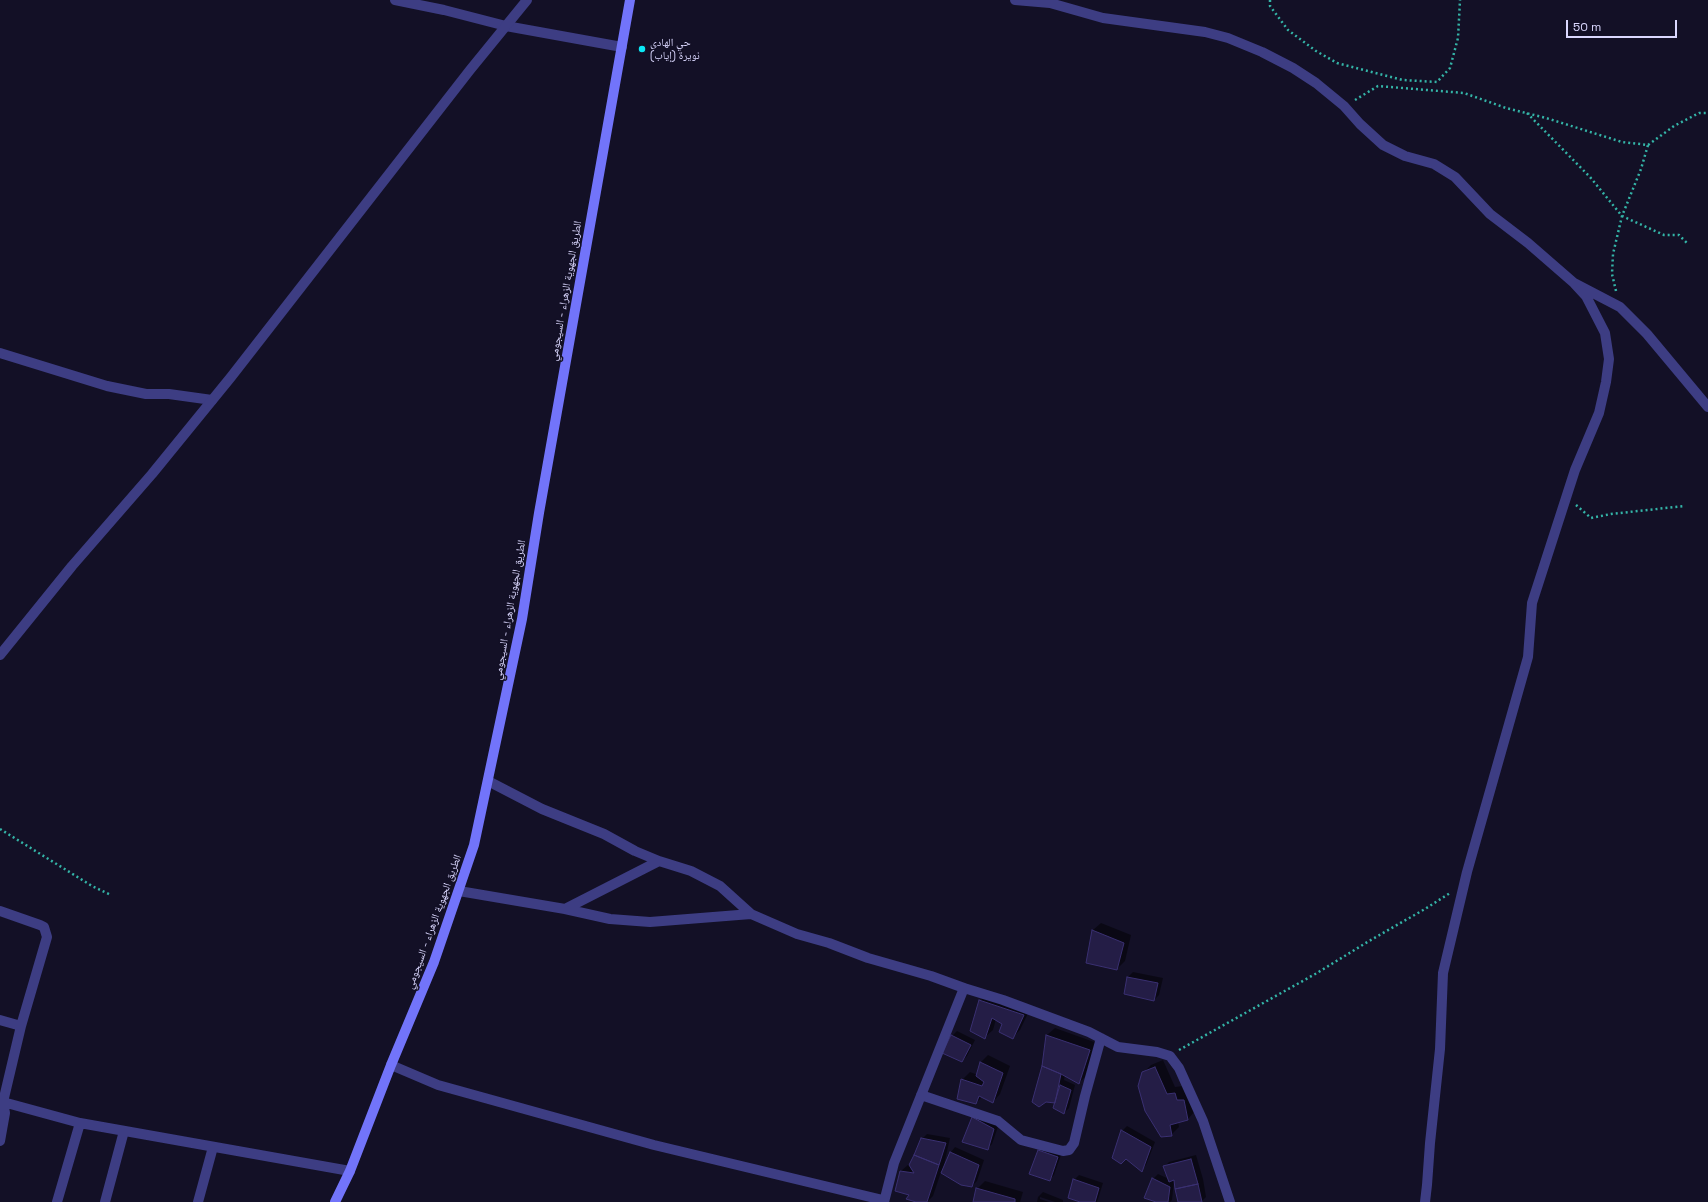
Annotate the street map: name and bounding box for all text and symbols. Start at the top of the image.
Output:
scale bar [1568,12,1679,38]
text: 50 m [1573,19,1601,35]
place label: حي الهادي نويرة (إياب) [650,36,700,62]
marker: حي الهادي نويرة (إياب) [637,44,647,54]
street label: الطريق الجهوية الزهراء - السيجومي [547,220,585,362]
street label: الطريق الجهوية الزهراء - السيجومي [491,539,529,681]
street label: الطريق الجهوية الزهراء - السيجومي [404,853,464,991]

